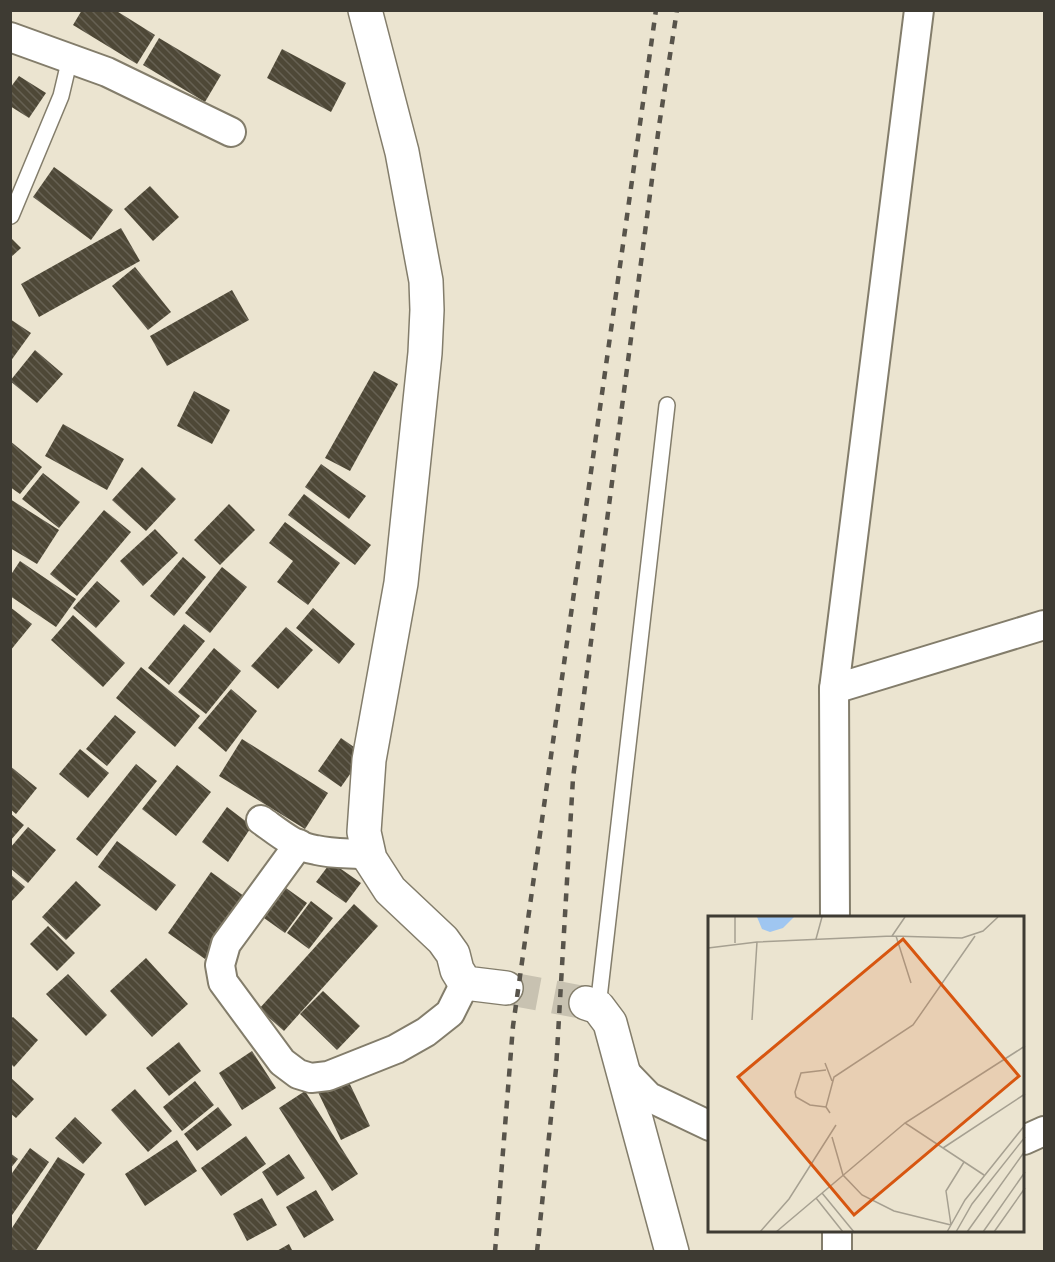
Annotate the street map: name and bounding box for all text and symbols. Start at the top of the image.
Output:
inset map [708,916,1025,1232]

